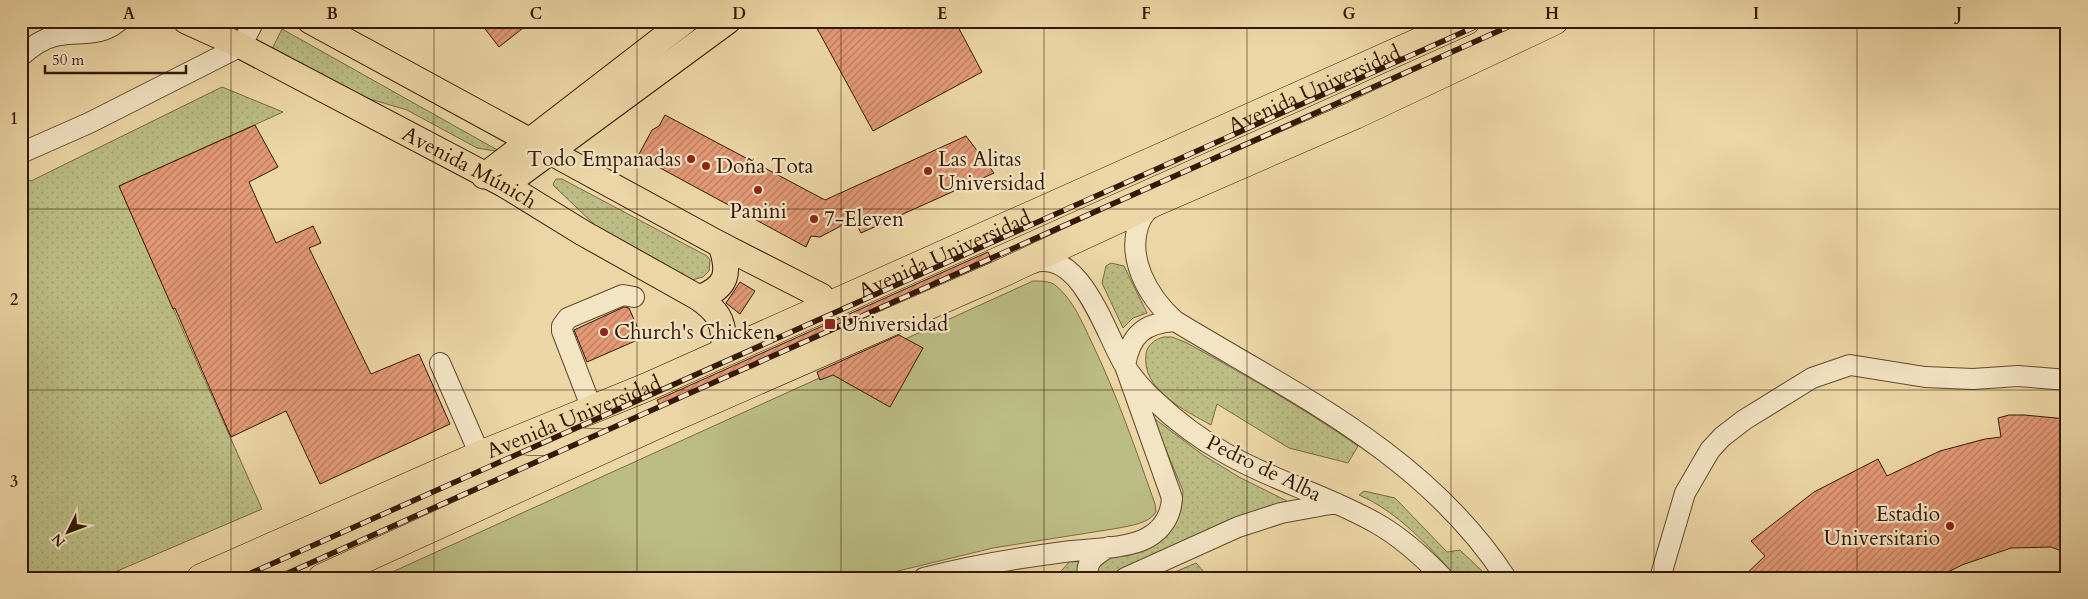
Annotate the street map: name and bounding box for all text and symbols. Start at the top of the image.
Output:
text: A [123,3,135,25]
text: B [326,3,338,25]
text: C [530,3,542,25]
text: D [732,3,746,25]
text: E [937,3,947,25]
text: F [1141,3,1151,25]
text: G [1342,3,1356,25]
text: H [1545,3,1559,25]
text: I [1753,3,1759,25]
text: J [1954,3,1962,25]
street label: Avenida Universidad [1224,38,1405,141]
scale bar [45,42,186,74]
text: 50 m [52,50,84,70]
text: 1 [10,108,18,130]
street label: Avenida Múnich [397,119,542,216]
place label: Todo Empanadas [527,145,681,174]
place label: Las Alitas Universidad [938,145,1045,198]
place label: Doña Tota [716,152,814,181]
marker: Todo Empanadas [685,153,697,165]
marker: Doña Tota [700,160,712,172]
marker: Las Alitas Universidad [922,165,934,177]
marker: Panini [752,184,764,196]
place label: Panini [729,197,787,226]
street label: Avenida Universidad [854,203,1036,306]
place label: 7-Eleven [824,205,904,234]
marker: 7-Eleven [808,213,820,225]
text: 2 [10,289,18,311]
place label: Universidad [841,310,948,339]
marker: Universidad [823,317,837,331]
place label: Church's Chicken [614,318,775,347]
marker: Church's Chicken [598,326,610,338]
street label: Avenida Universidad [482,369,666,466]
street label: Pedro de Alba [1201,428,1326,509]
text: 3 [10,471,18,493]
place label: Estadio Universitario [1824,500,1940,553]
north arrow [42,506,92,556]
marker: Estadio Universitario [1944,520,1956,532]
text: N [48,529,70,551]

